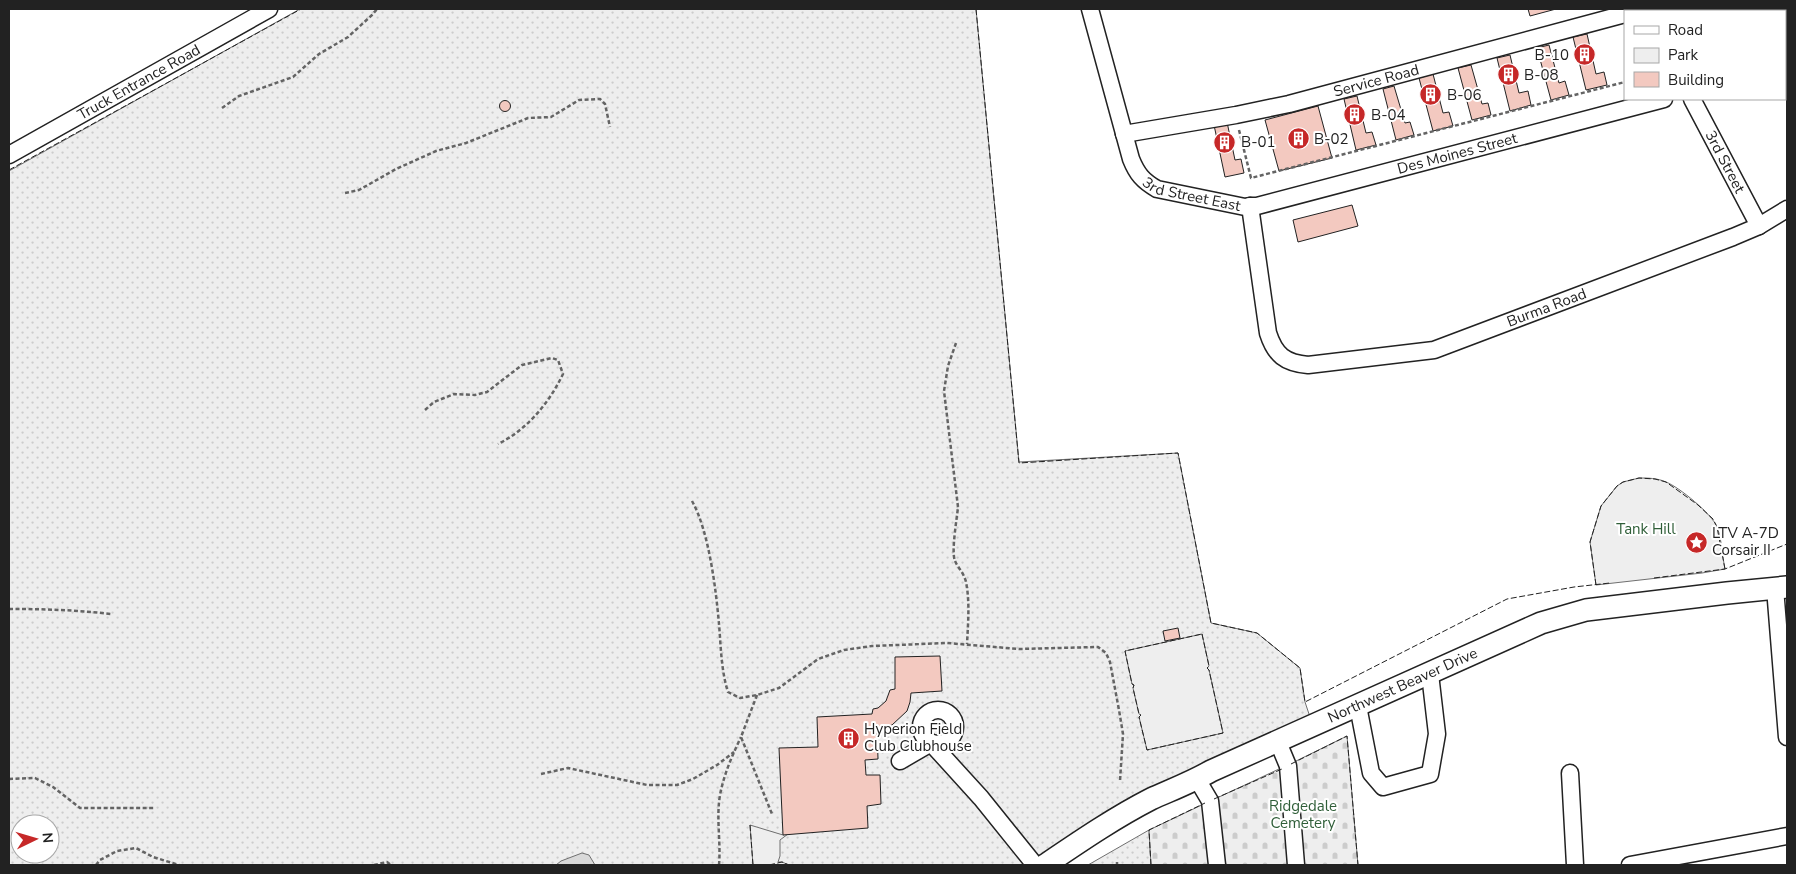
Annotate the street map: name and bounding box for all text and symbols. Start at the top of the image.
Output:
legend [1624,10,1786,100]
text: Road [1668,20,1703,40]
street label: Truck Entrance Road [74,40,204,125]
building icon: B-10 [1573,43,1597,67]
place label: B-10 [1534,45,1569,65]
text: Park [1668,45,1698,65]
street label: Service Road [1331,60,1421,102]
building icon: B-08 [1496,63,1520,87]
place label: B-08 [1524,65,1559,85]
text: Building [1668,70,1724,90]
building icon: B-06 [1419,83,1443,107]
place label: B-06 [1447,85,1482,105]
building icon: B-04 [1343,103,1367,127]
place label: B-04 [1371,105,1406,125]
building icon: B-02 [1286,127,1310,151]
street label: 3rd Street [1700,127,1750,197]
street label: Des Moines Street [1395,128,1520,179]
place label: B-02 [1314,129,1349,149]
building icon: B-01 [1213,130,1237,154]
place label: B-01 [1241,132,1276,152]
street label: 3rd Street East [1138,172,1243,216]
street label: Burma Road [1504,283,1589,332]
park label: Tank Hill [1616,519,1676,539]
place label: LTV A-7D Corsair II [1712,523,1779,560]
place icon: LTV A-7D Corsair II [1684,530,1708,554]
street label: Northwest Beaver Drive [1324,643,1481,727]
place label: Hyperion Field Club Clubhouse [864,719,972,756]
building icon: Hyperion Field Club Clubhouse [836,726,860,750]
park label: Ridgedale Cemetery [1269,796,1337,833]
north arrow [10,814,60,864]
text: N [38,832,57,844]

